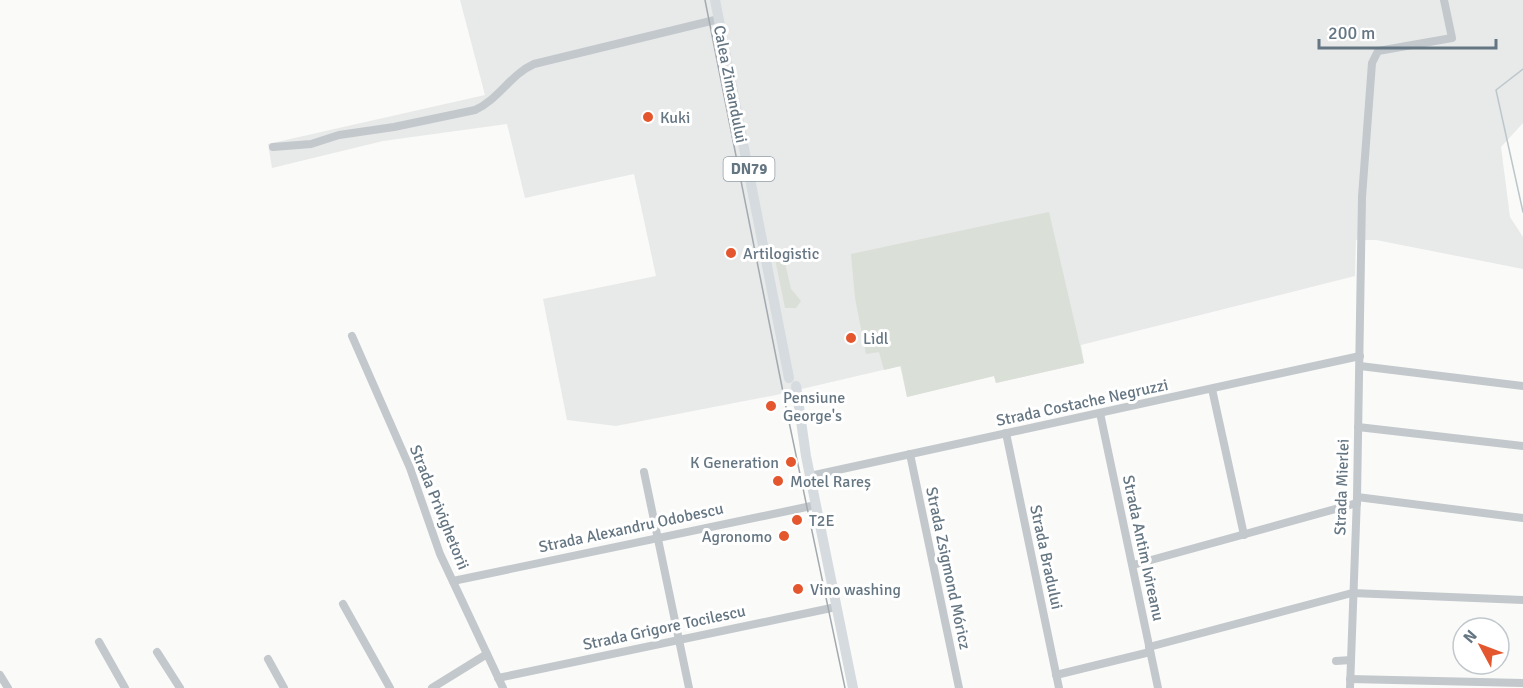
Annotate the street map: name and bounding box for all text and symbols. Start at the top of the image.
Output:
scale bar [1319,12,1496,50]
text: 200 m [1328,22,1375,44]
street label: Calea Zimandului [709,24,751,145]
place label: Kuki [660,108,690,128]
marker: Kuki [641,110,655,124]
road number: DN79 [724,157,774,181]
place label: Artilogistic [743,244,819,264]
marker: Artilogistic [724,246,738,260]
place label: Lidl [863,329,889,349]
marker: Lidl [844,331,858,345]
street label: Strada Costache Negruzzi [994,375,1170,431]
place label: Pensiune George's [783,388,845,426]
marker: Pensiune George's [764,399,778,413]
street label: Strada Mierlei [1330,438,1354,536]
street label: Strada Privighetorii [405,442,473,573]
place label: K Generation [690,453,779,473]
marker: K Generation [784,455,798,469]
place label: Motel Rareș [790,472,871,492]
street label: Strada Antim Ivireanu [1118,473,1168,623]
marker: Motel Rareș [771,474,785,488]
street label: Strada Zsigmond Móricz [921,485,975,651]
street label: Strada Alexandru Odobescu [537,499,725,557]
street label: Strada Bradului [1025,503,1067,611]
place label: T2E [809,511,835,531]
marker: T2E [790,513,804,527]
place label: Agronomo [702,527,772,547]
marker: Agronomo [777,529,791,543]
place label: Vino washing [810,580,901,600]
marker: Vino washing [791,582,805,596]
street label: Strada Grigore Tocilescu [581,601,747,655]
north arrow [1451,616,1511,676]
text: N [1459,626,1482,648]

